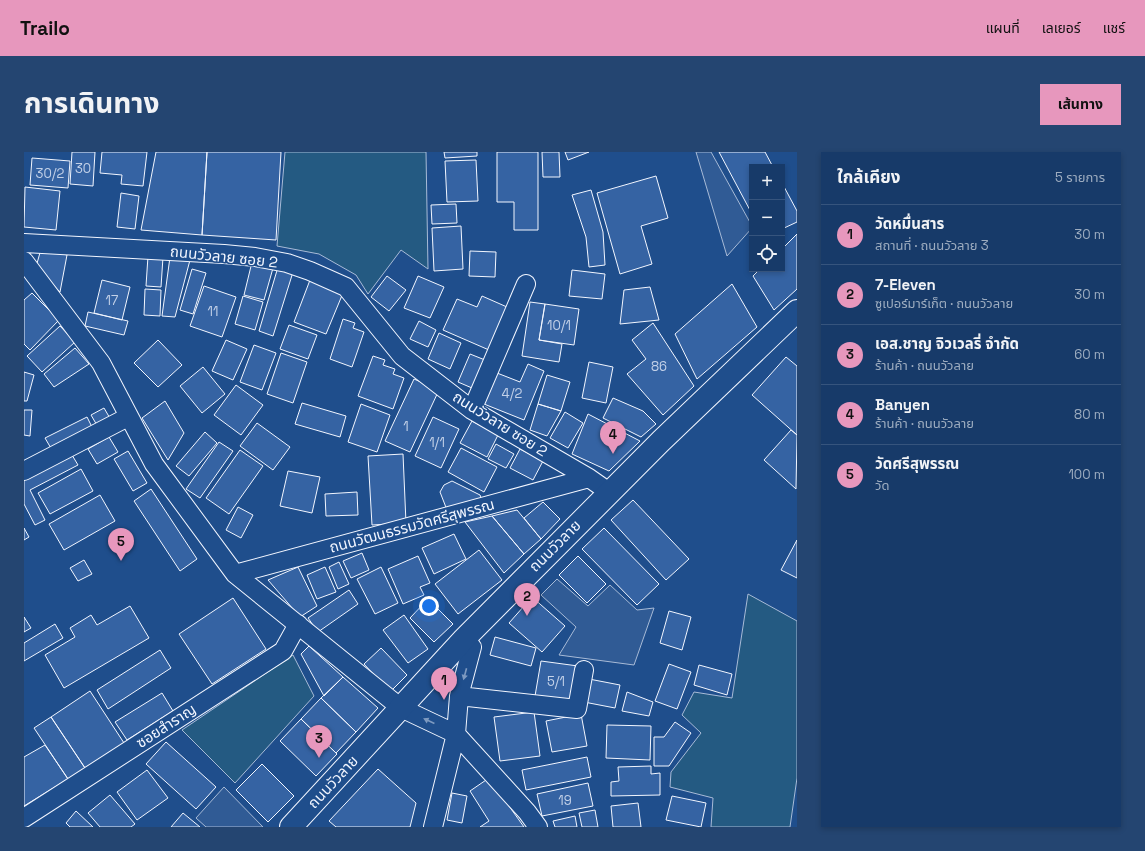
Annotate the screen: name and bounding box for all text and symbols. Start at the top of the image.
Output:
text: Trailo [20,16,70,41]
text: แผนที่ [986,19,1020,37]
text: เลเยอร์ [1042,19,1081,37]
text: แชร์ [1103,19,1125,37]
button: เส้นทาง [1040,84,1121,125]
text: การเดินทาง [24,85,159,121]
house number: 30 [75,160,91,177]
map controls [749,164,785,272]
button: + [749,164,785,200]
house number: 30/2 [36,165,65,182]
text: ใกล้เคียง [837,166,900,188]
text: 5 รายการ [1055,169,1105,186]
button: − [749,200,785,236]
text: วัดหมื่นสาร [875,214,944,233]
text: 1 [847,226,853,243]
text: 30 m [1074,226,1105,243]
button: locate [749,236,785,272]
text: สถานที่ · ถนนวัวลาย 3 [875,237,989,254]
street label: ถนนวัวลาย ซอย 2 [169,241,279,272]
text: 7-Eleven [875,275,936,294]
text: 2 [846,286,854,303]
text: 30 m [1074,286,1105,303]
house number: 17 [106,292,118,309]
text: ซูเปอร์มาร์เก็ต · ถนนวัวลาย [875,295,1013,312]
house number: 11 [208,303,218,320]
house number: 10/1 [547,317,571,334]
text: เอส.ชาญ จิวเวลรี่ จำกัด [875,334,1019,353]
text: 3 [846,346,854,363]
text: 60 m [1074,346,1105,363]
text: ร้านค้า · ถนนวัวลาย [875,357,974,374]
house number: 86 [651,358,667,375]
house number: 4/2 [502,385,523,402]
street label: ถนนวัวลาย ซอย 2 [449,387,551,460]
text: Banyen [875,395,930,414]
text: 4 [846,406,854,423]
text: 80 m [1074,406,1105,423]
text: ร้านค้า · ถนนวัวลาย [875,415,974,432]
house number: 1 [403,418,409,435]
pin: 4 [600,421,626,454]
house number: 1/1 [429,434,445,451]
text: วัดศรีสุพรรณ [875,454,959,473]
text: 5 [846,466,854,483]
text: 100 m [1068,466,1105,483]
text: วัด [875,477,889,494]
street label: ถนนวัฒนธรรมวัดศรีสุพรรณ [327,494,497,557]
street label: ถนนวัวลาย [525,516,585,576]
pin: 5 [108,528,134,561]
pin: 2 [514,583,540,616]
your location [419,596,439,616]
pin: 1 [431,667,457,700]
one-way arrow [462,667,468,680]
house number: 5/1 [547,673,565,690]
street label: ซอยสำราญ [132,699,199,752]
one-way arrow [423,718,434,724]
pin: 3 [306,725,332,758]
street label: ถนนวัวลาย [303,751,362,812]
house number: 19 [558,792,572,809]

